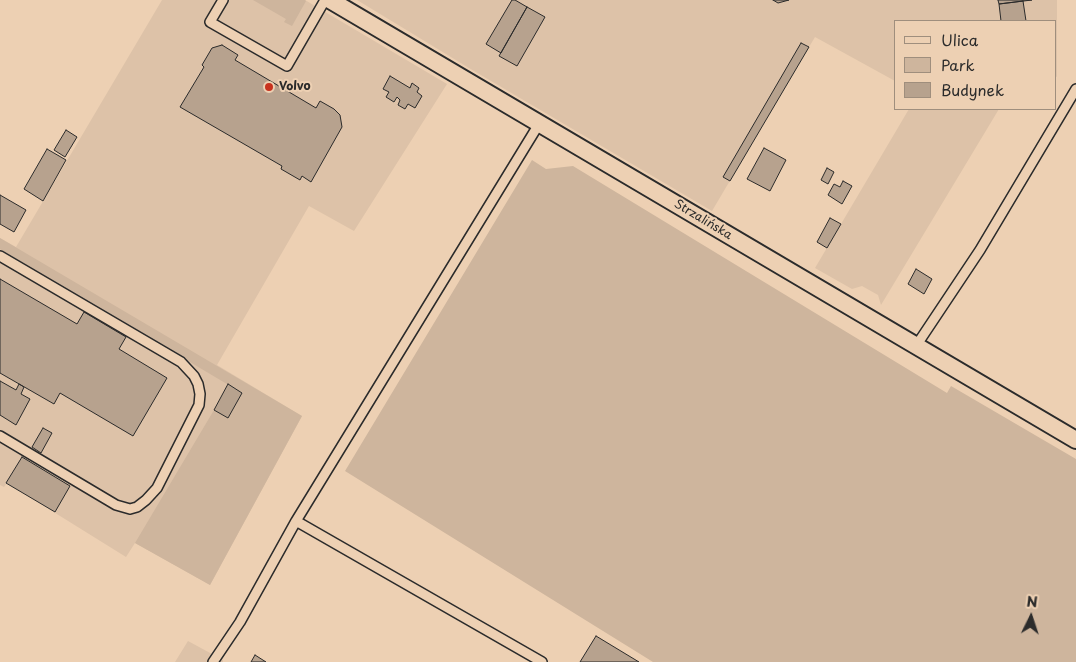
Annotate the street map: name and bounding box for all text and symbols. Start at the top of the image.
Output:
legend [894,20,1056,110]
text: Ulica [941,28,978,51]
text: Park [941,53,975,76]
text: Budynek [941,78,1004,101]
place label: Volvo [279,80,311,94]
marker: Volvo [263,81,275,93]
street label: Strzalińska [671,197,735,243]
text: N [1026,591,1038,612]
north arrow [1006,592,1056,642]

